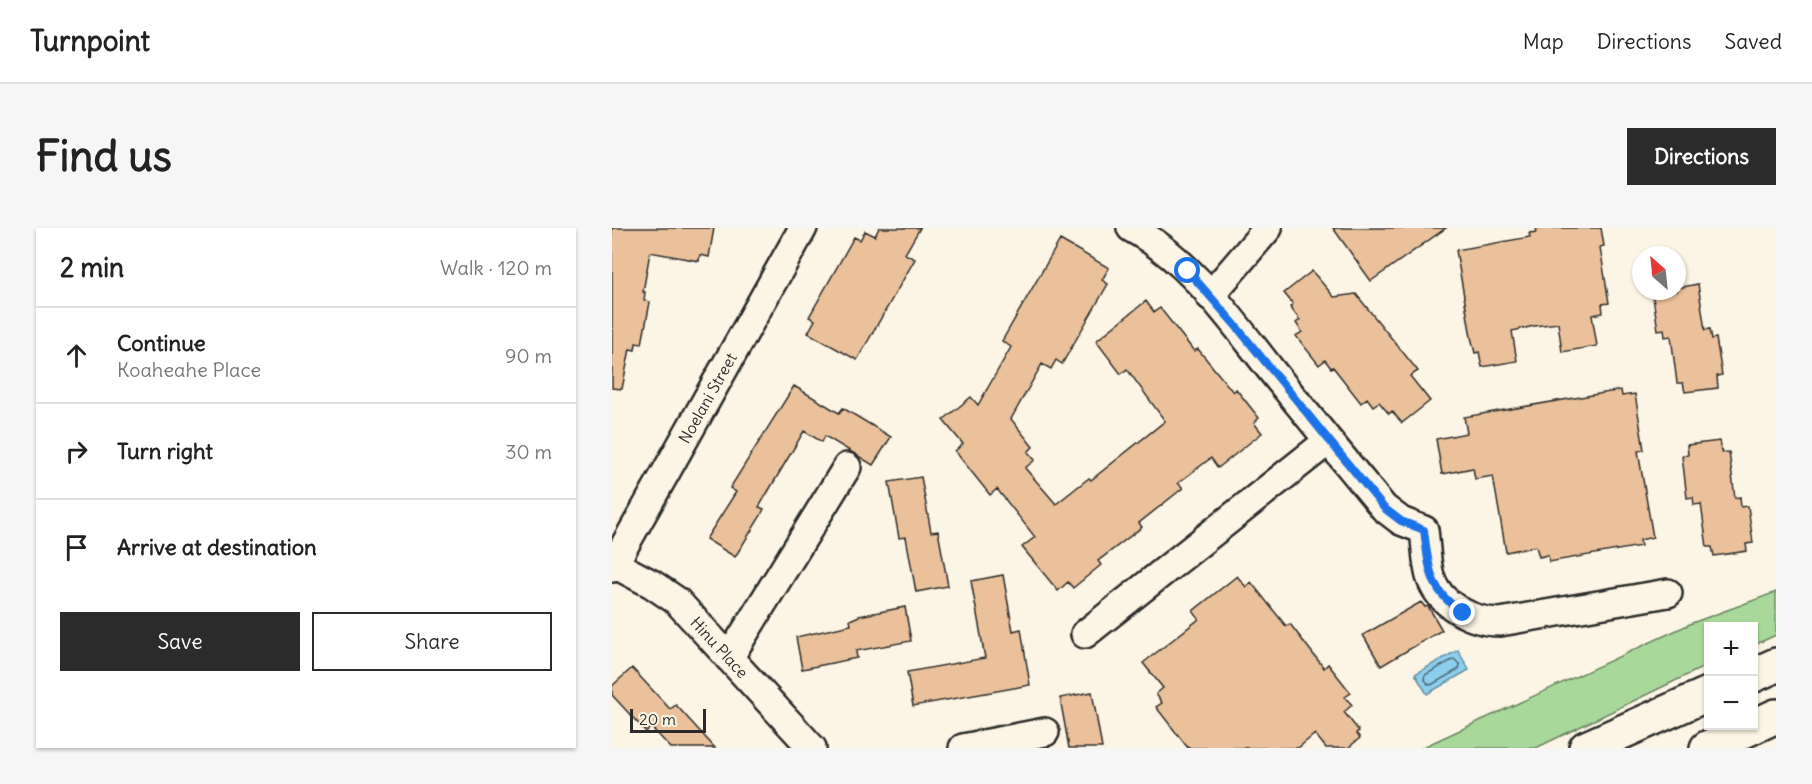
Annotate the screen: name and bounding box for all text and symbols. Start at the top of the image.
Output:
text: Turnpoint [30,23,150,59]
text: Map [1523,28,1564,55]
text: Directions [1597,28,1691,55]
text: Saved [1724,28,1782,55]
button: Directions [1627,128,1776,185]
text: Find us [36,130,172,182]
north arrow [1632,246,1686,300]
text: 2 min [60,251,124,284]
text: Walk · 120 m [440,255,552,280]
route start [1174,257,1200,283]
text: Continue [117,329,206,357]
icon: ahead [60,339,93,372]
text: 90 m [505,343,552,368]
street label: Noelani Street [674,349,741,447]
text: Koaheahe Place [117,357,261,382]
icon: right [60,435,93,468]
text: Turn right [117,437,213,465]
text: 30 m [505,439,552,464]
icon: arrive [60,531,93,564]
text: Arrive at destination [117,533,317,561]
route end [1449,599,1475,625]
button: Save [60,612,300,671]
button: Share [312,612,552,671]
street label: Hinu Place [686,612,753,682]
map controls [1704,622,1758,730]
button: + [1704,622,1758,676]
button: − [1704,676,1758,730]
scale bar [630,706,706,733]
text: 20 m [639,709,676,729]

